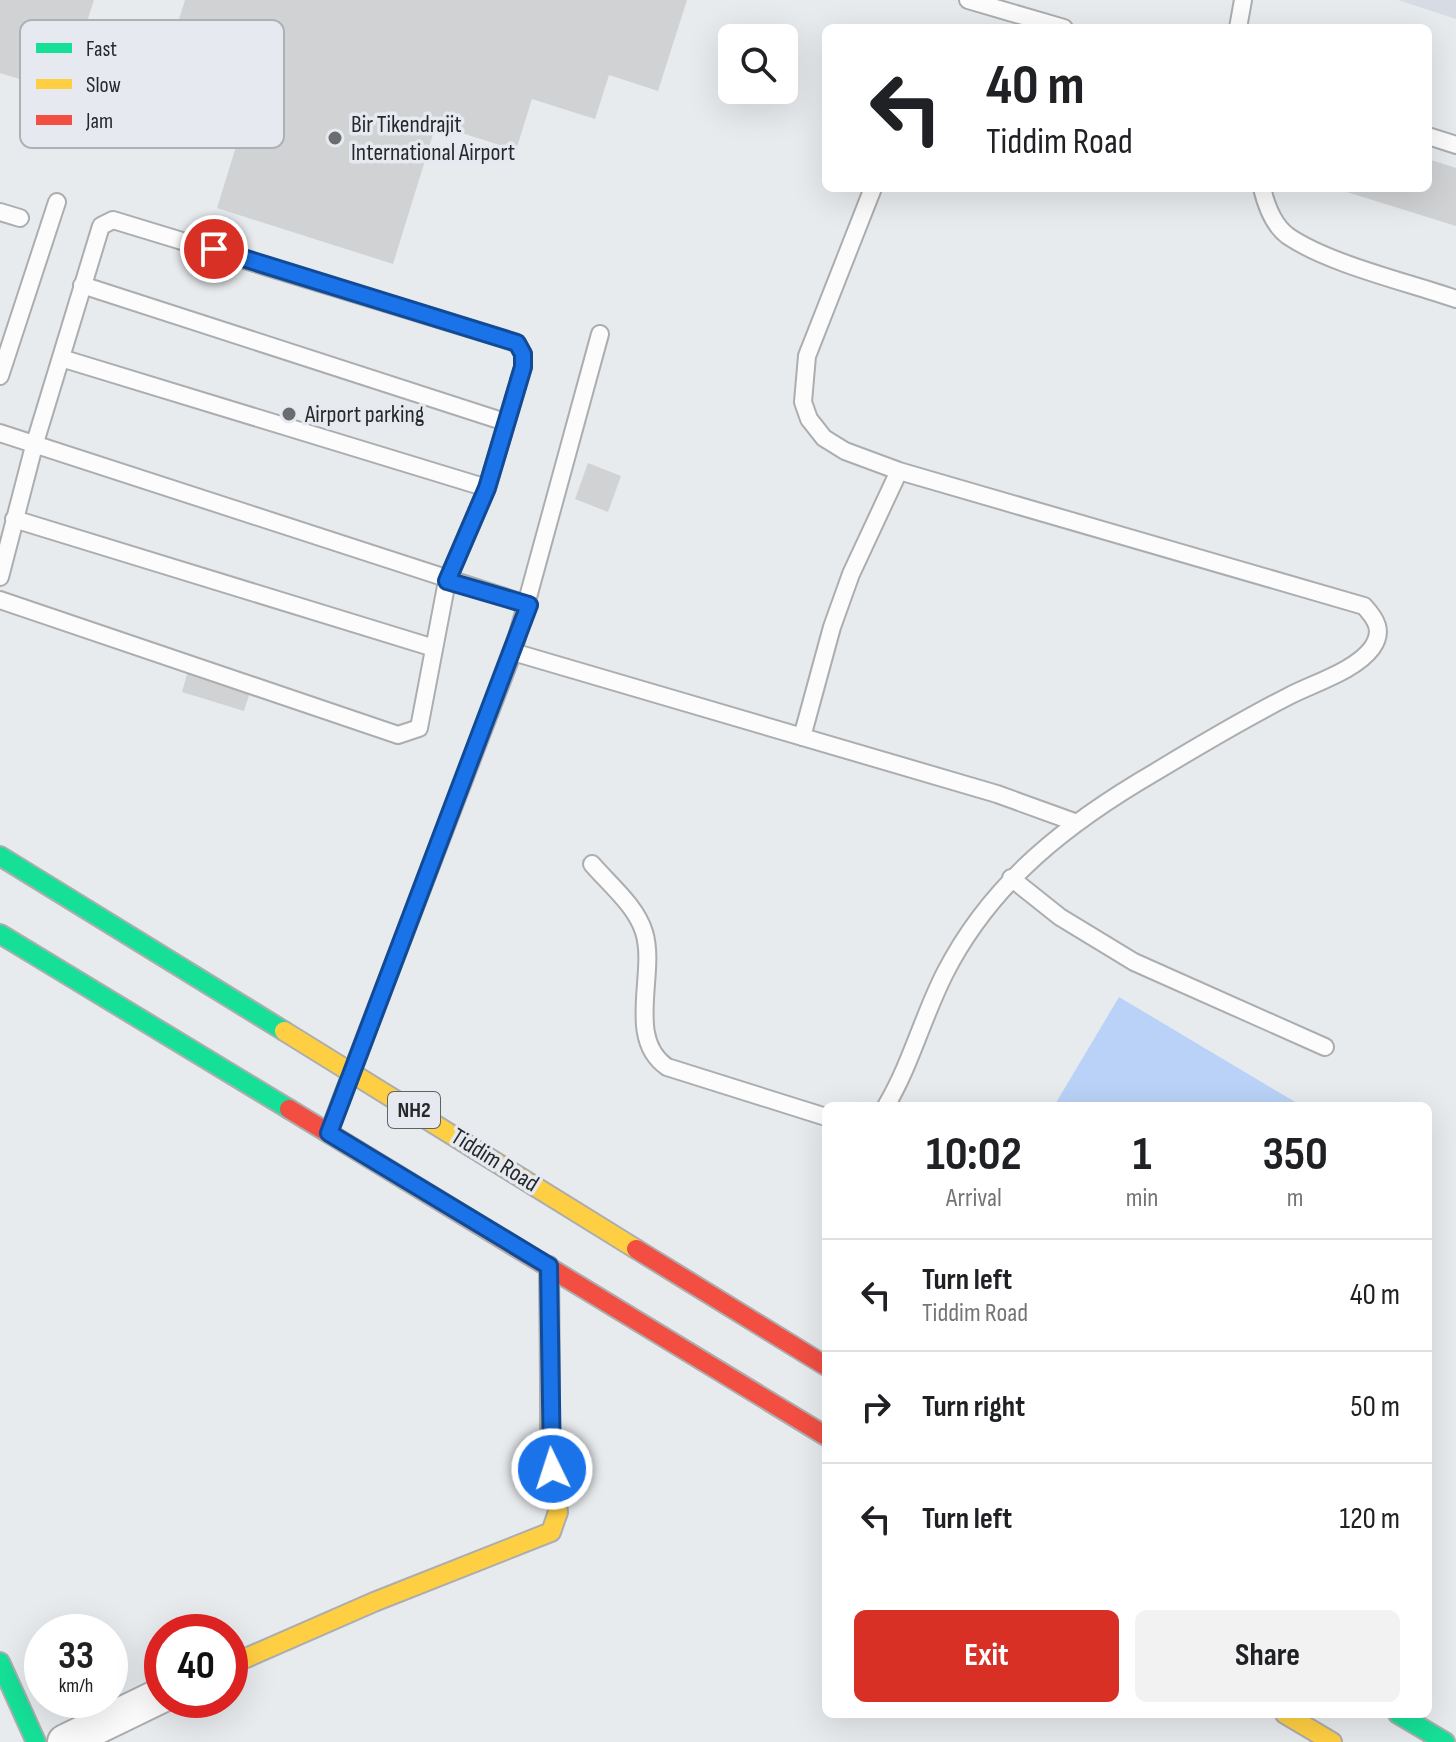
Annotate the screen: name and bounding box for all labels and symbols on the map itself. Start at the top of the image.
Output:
legend [20,20,284,148]
text: Fast [86,36,117,63]
text: Slow [86,72,121,99]
text: Jam [85,108,113,135]
place label: Bir Tikendrajit International Airport [351,110,515,167]
marker: Bir Tikendrajit International Airport [326,129,344,147]
pin [180,215,248,283]
place label: Airport parking [304,400,424,429]
marker: Airport parking [280,405,298,423]
road number: NH2 [388,1092,440,1128]
street label: Tiddim Road [446,1122,544,1198]
position arrow [510,1427,594,1511]
speed limit sign: 40 [144,1614,248,1718]

